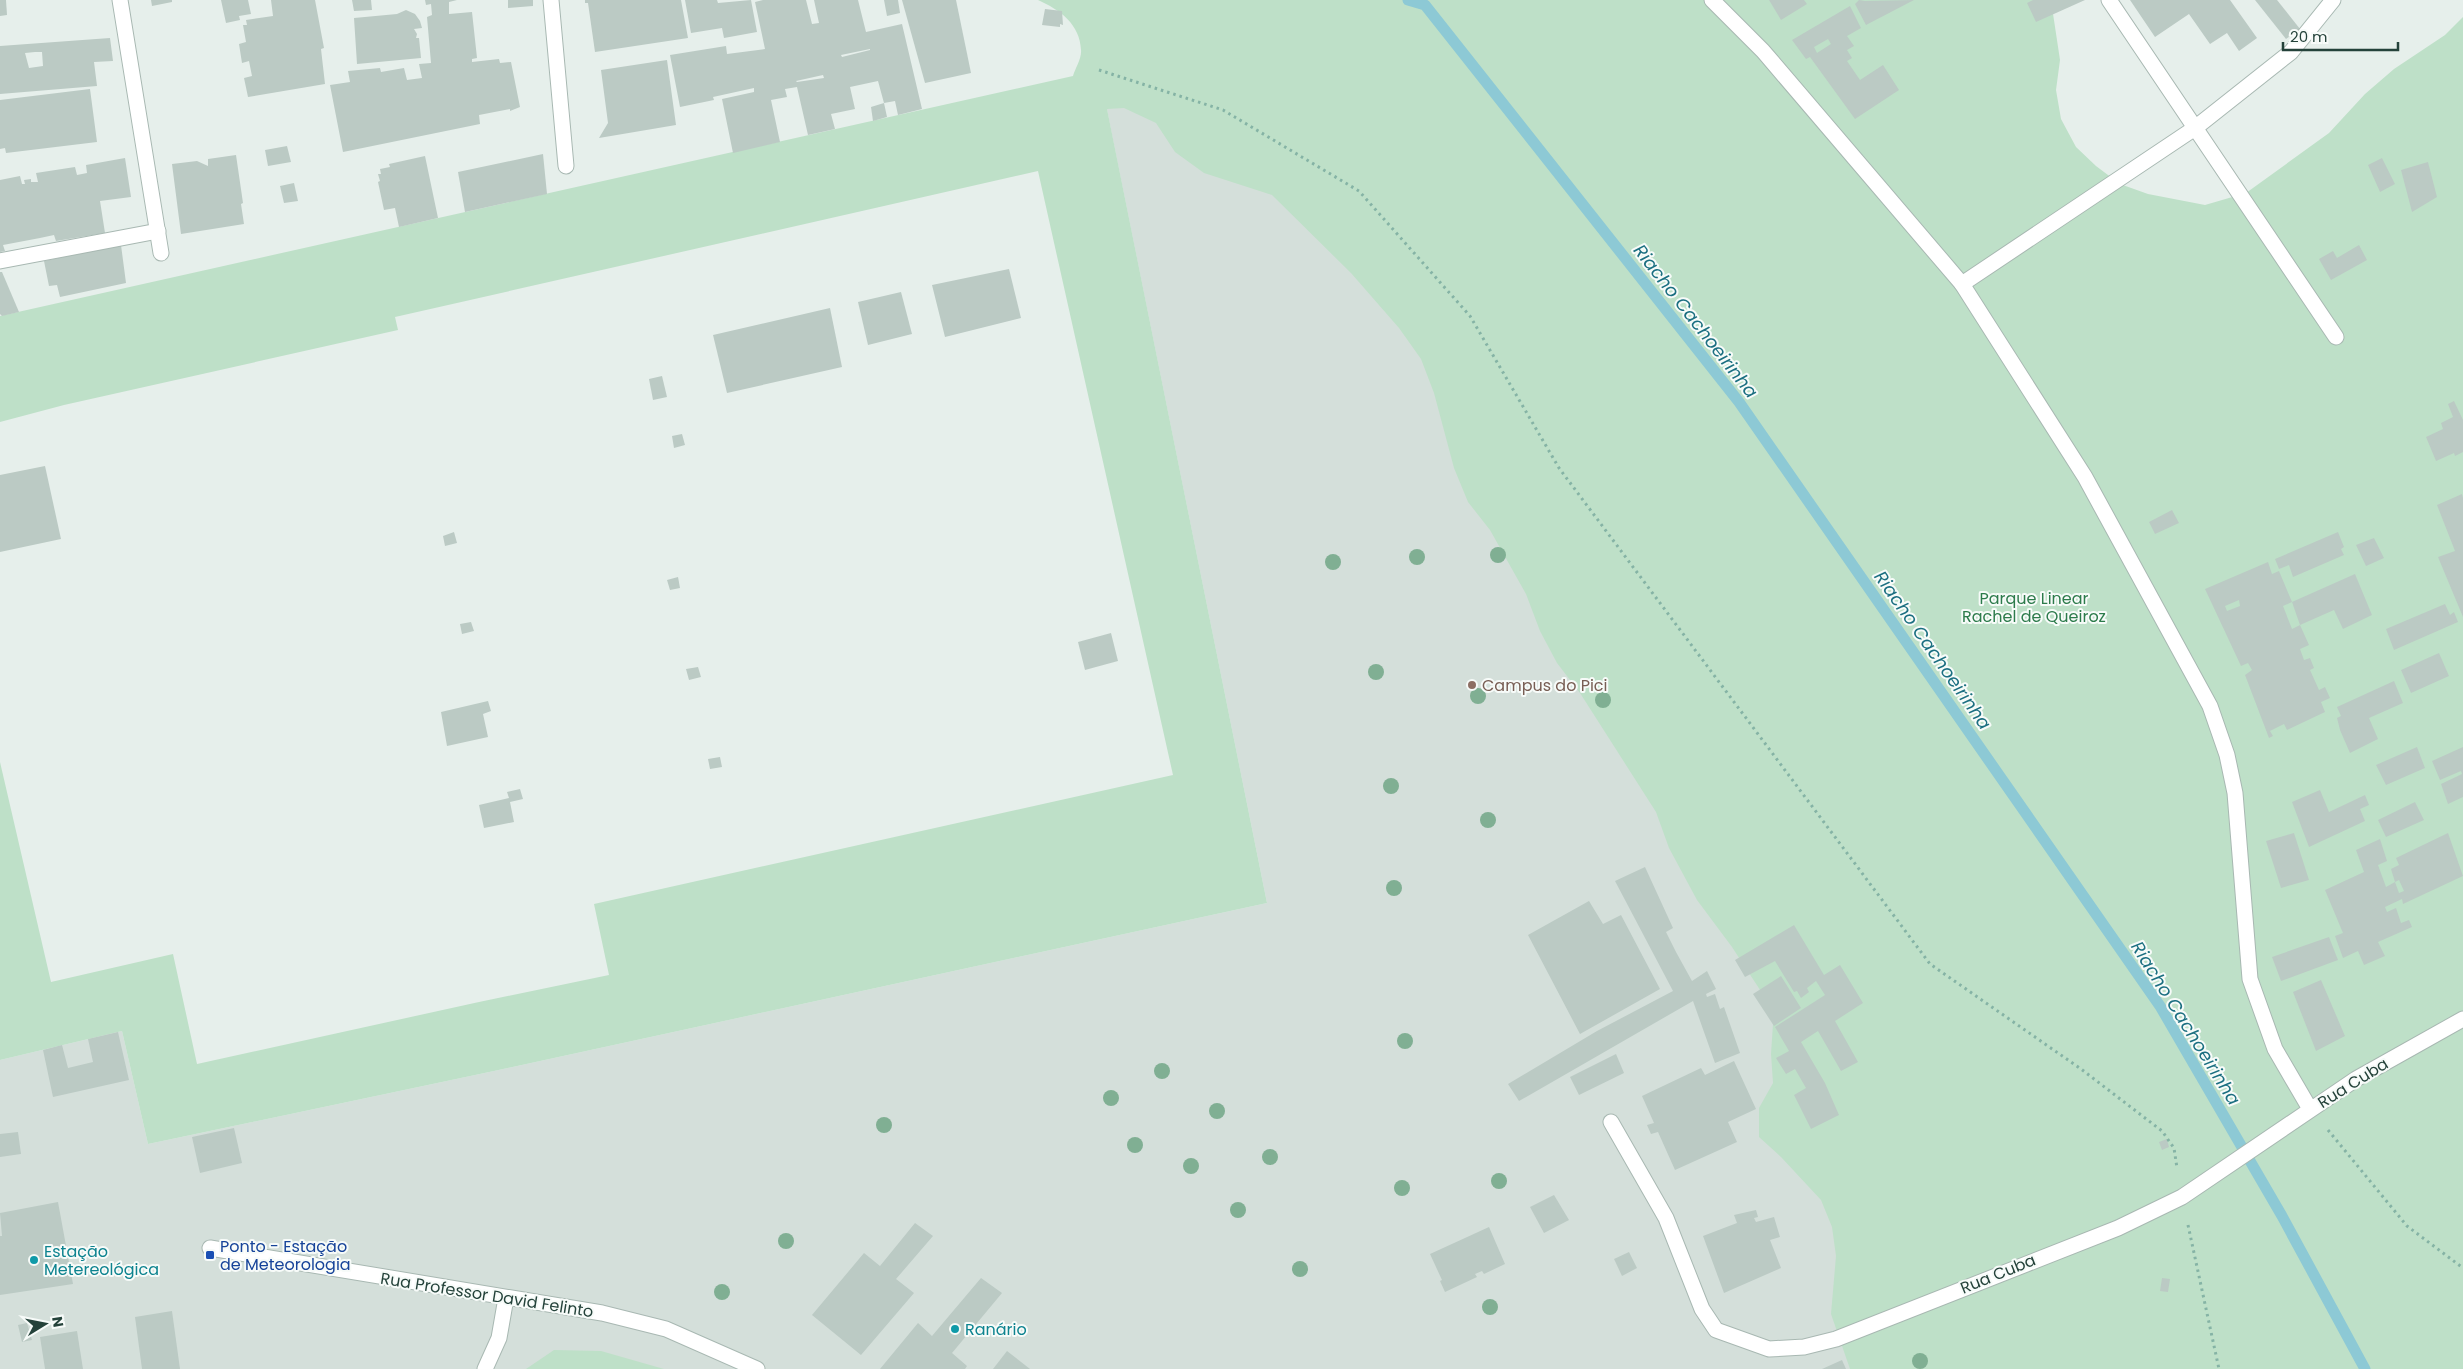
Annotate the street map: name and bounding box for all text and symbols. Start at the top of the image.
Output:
scale bar [2283,20,2398,52]
text: 20 m [2290,26,2328,47]
water label: Riacho Cachoeirinha [1628,239,1764,403]
water label: Riacho Cachoeirinha [1869,565,1997,735]
park label: Parque Linear Rachel de Queiroz [1962,587,2106,628]
place label: Campus do Pici [1482,674,1608,697]
marker: Campus do Pici [1466,679,1478,691]
water label: Riacho Cachoeirinha [2125,936,2247,1110]
street label: Rua Cuba [2313,1052,2393,1114]
place label: Ponto - Estação de Meteorologia [220,1235,351,1276]
place label: Estação Metereológica [44,1240,159,1281]
street label: Rua Cuba [1957,1248,2039,1300]
marker: Ponto - Estação de Meteorologia [204,1249,216,1261]
marker: Estação Metereológica [28,1254,40,1266]
street label: Rua Professor David Felinto [379,1267,595,1323]
north arrow [20,1299,70,1349]
text: N [47,1315,69,1329]
place label: Ranário [965,1318,1027,1341]
marker: Ranário [949,1323,961,1335]

